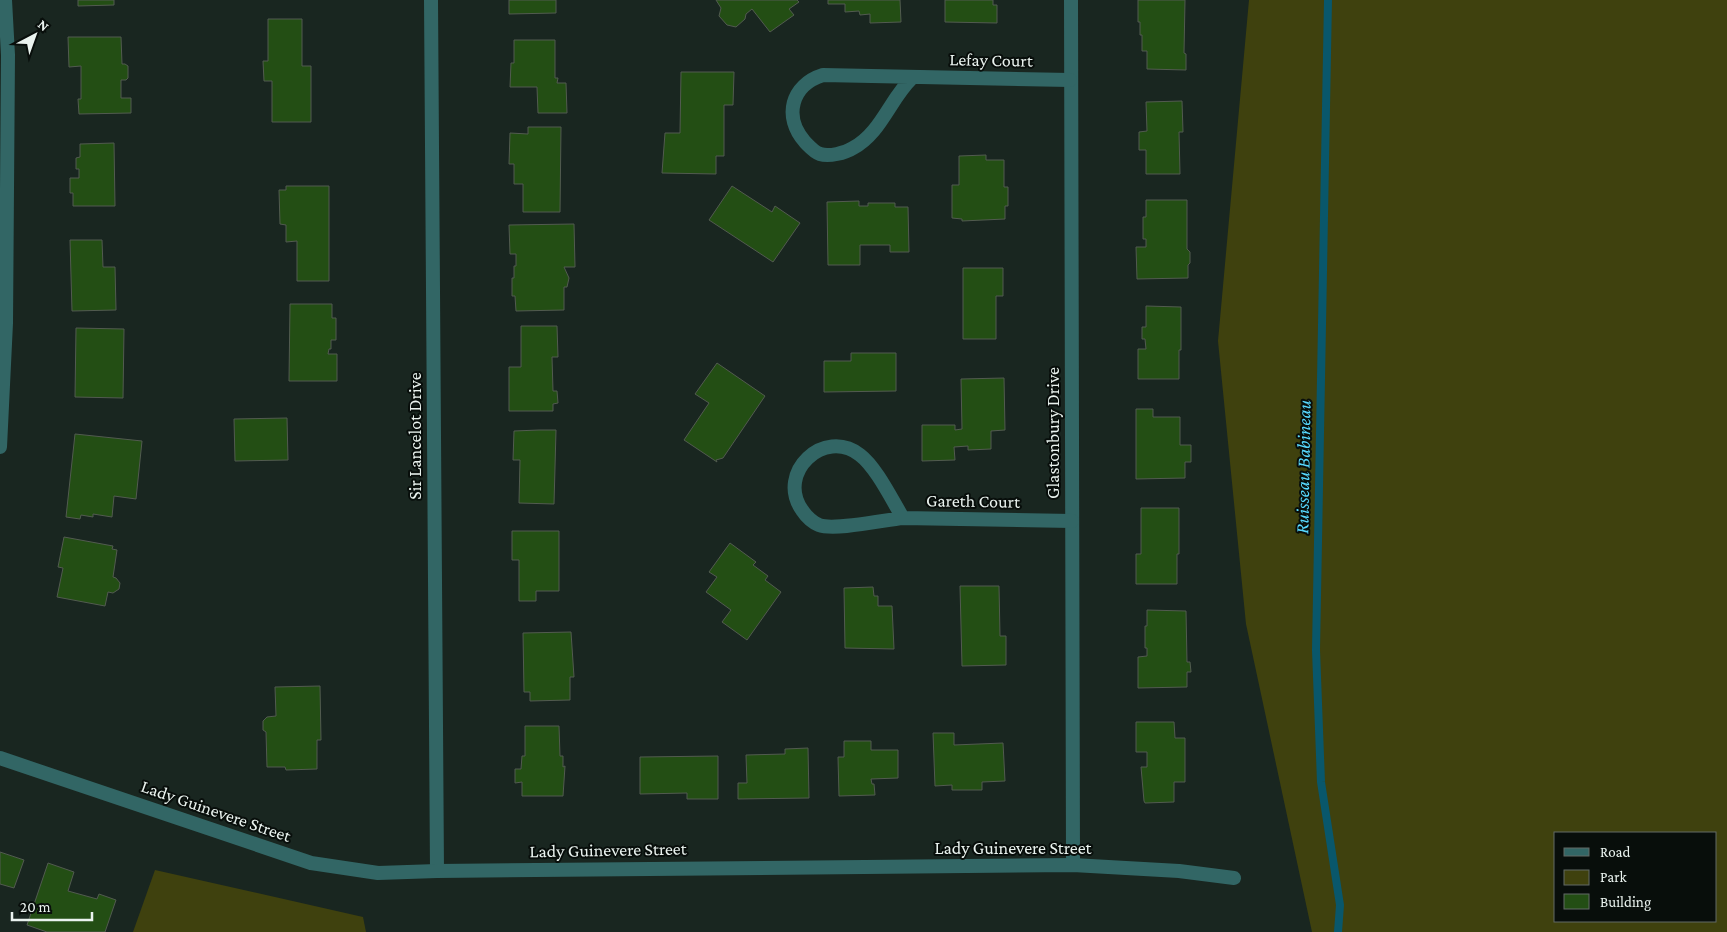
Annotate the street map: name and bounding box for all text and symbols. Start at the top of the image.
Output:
north arrow [10,10,60,60]
text: N [35,16,53,35]
street label: Lefay Court [949,49,1034,71]
street label: Glastonbury Drive [1043,367,1063,499]
street label: Sir Lancelot Drive [405,372,425,500]
water label: Ruisseau Babineau [1291,399,1315,534]
street label: Gareth Court [926,490,1021,512]
street label: Lady Guinevere Street [138,776,295,846]
legend [1554,832,1717,922]
street label: Lady Guinevere Street [934,838,1093,858]
street label: Lady Guinevere Street [529,839,688,861]
text: Road [1600,844,1631,860]
text: Park [1600,869,1627,885]
scale bar [12,890,92,922]
text: Building [1600,894,1651,911]
text: 20 m [20,899,51,915]

